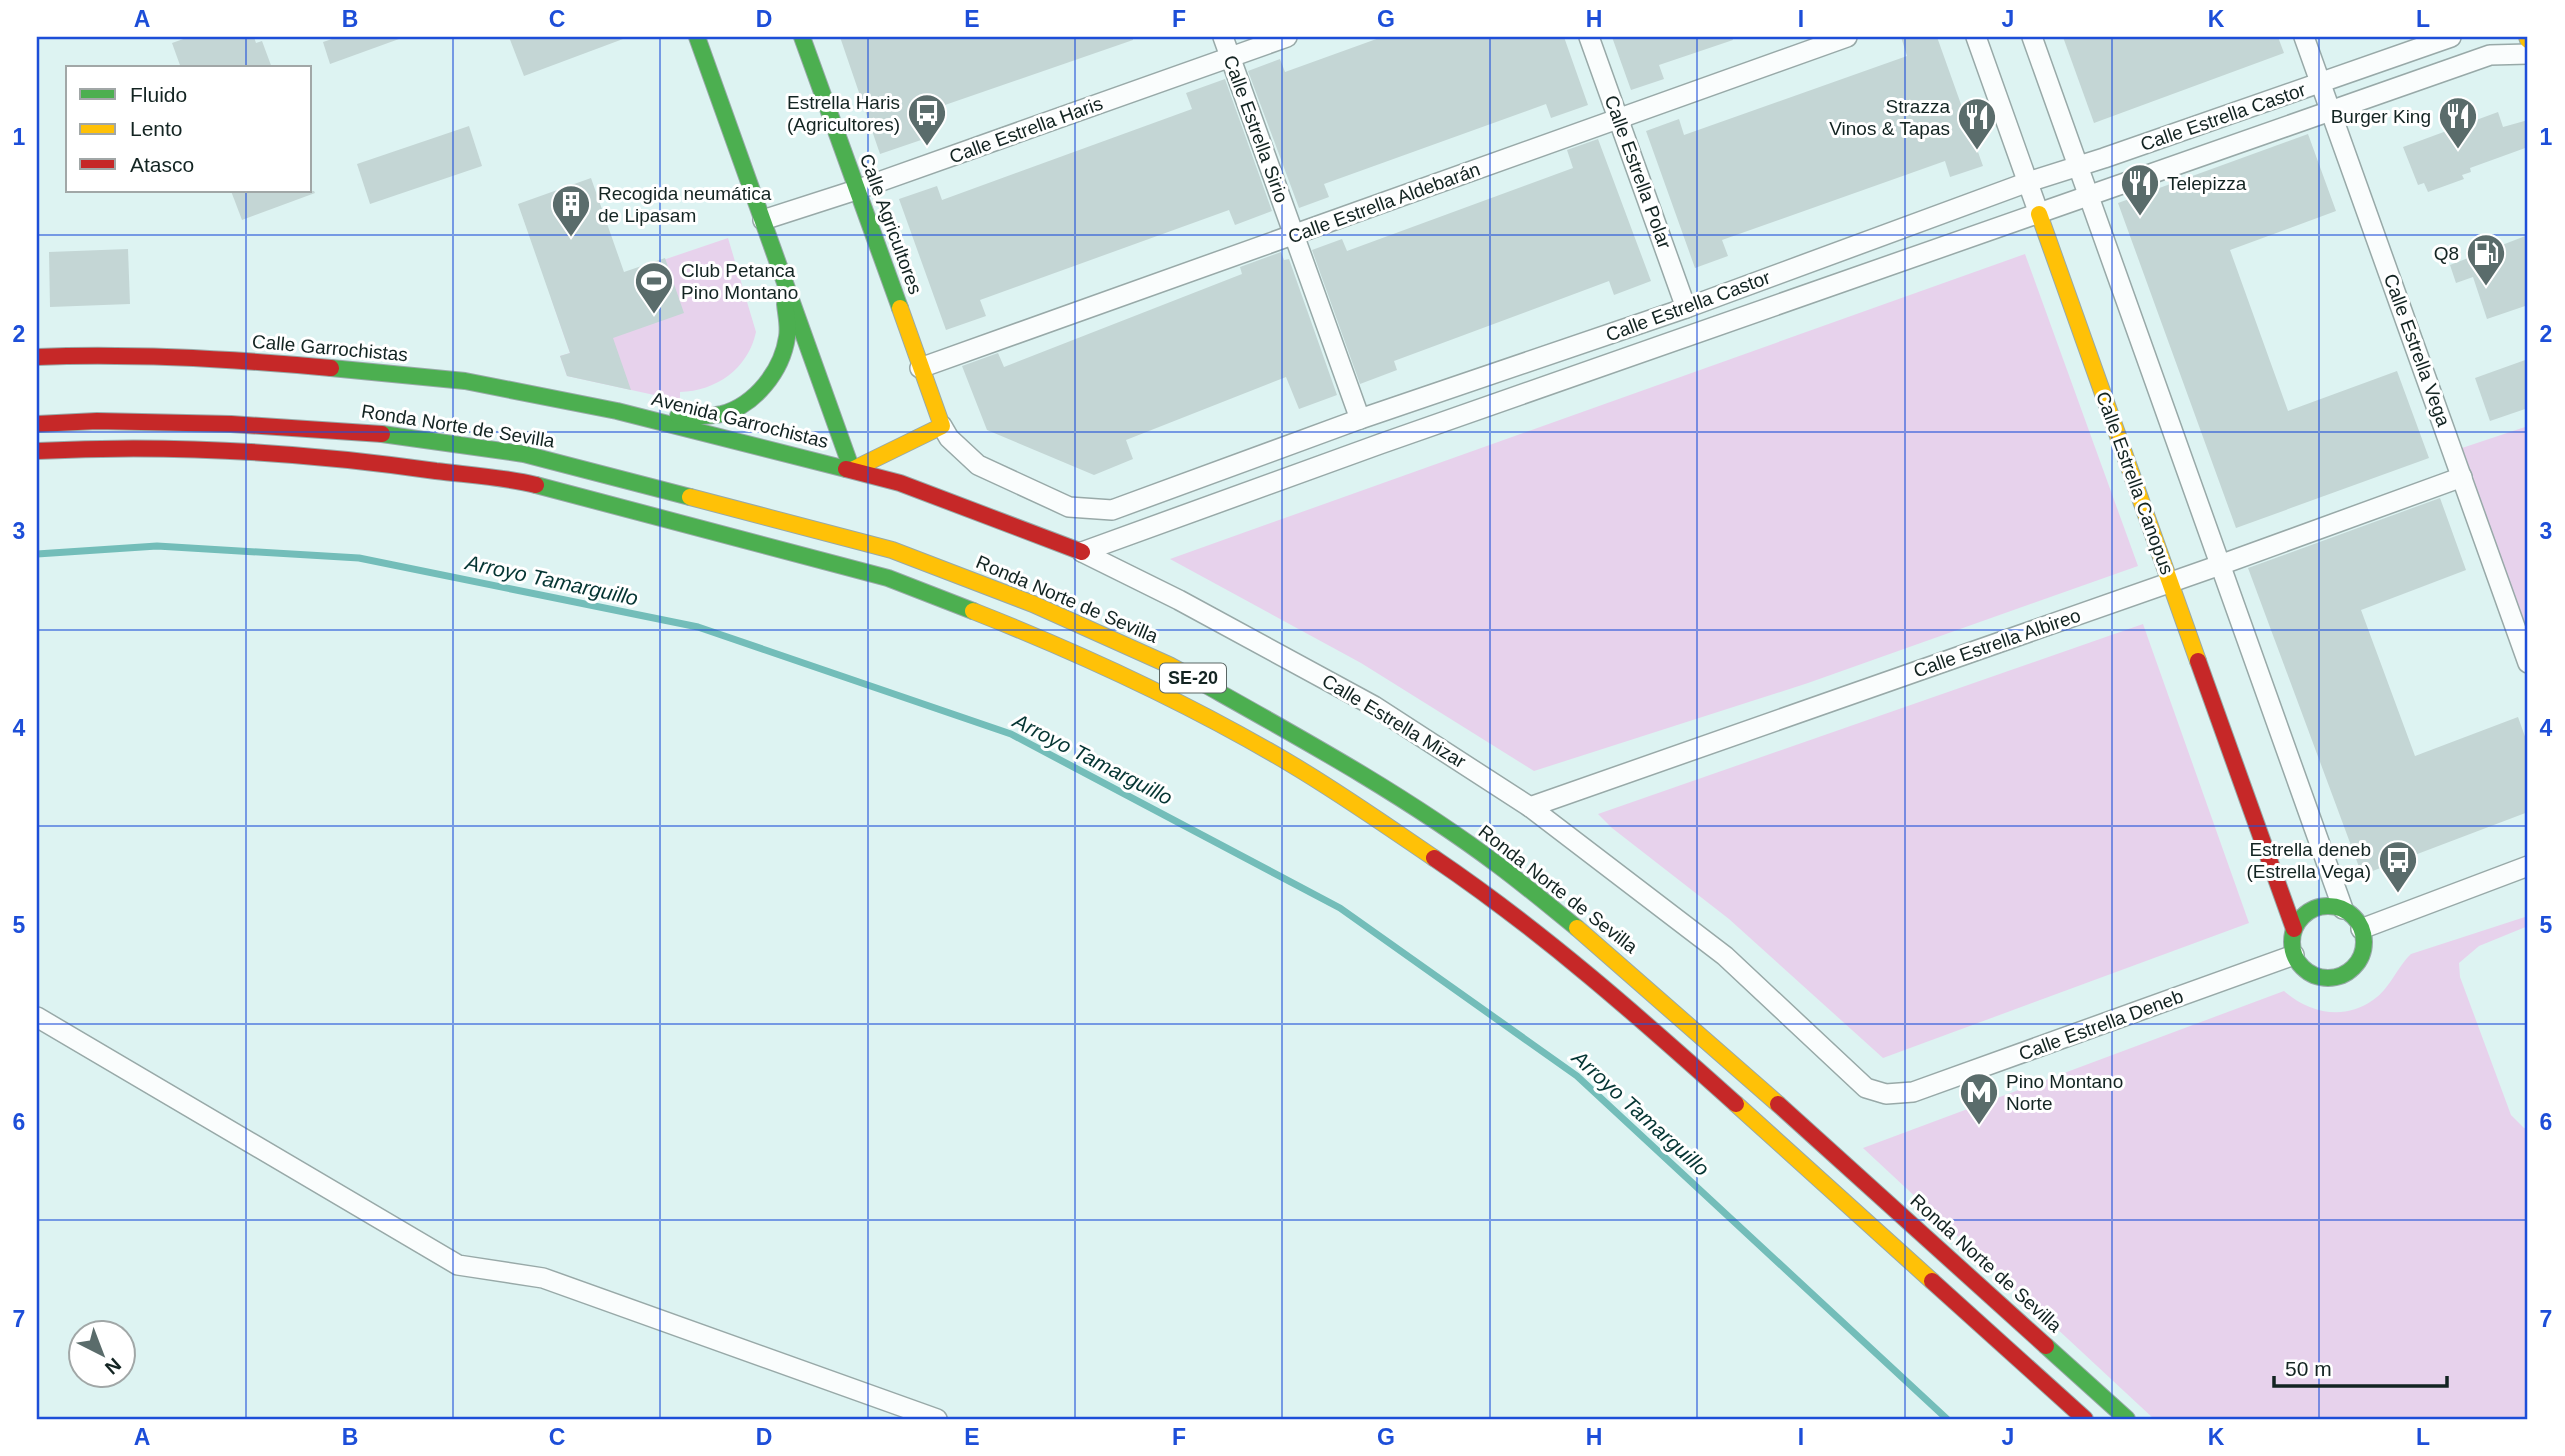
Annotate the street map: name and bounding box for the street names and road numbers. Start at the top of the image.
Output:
street label: Calle Estrella Sirio [1220,52,1292,206]
street label: Calle Estrella Castor [2138,79,2309,155]
street label: Calle Estrella Polar [1601,92,1676,252]
street label: Calle Estrella Haris [947,93,1105,167]
street label: Calle Agricultores [856,151,926,297]
street label: Calle Estrella Aldebarán [1285,158,1483,248]
street label: Calle Estrella Castor [1603,266,1774,345]
street label: Calle Estrella Vega [2380,271,2454,429]
street label: Calle Garrochistas [251,331,409,365]
street label: Avenida Garrochistas [649,388,831,452]
street label: Calle Estrella Canopus [2092,389,2178,577]
street label: Ronda Norte de Sevilla [360,400,557,452]
street label: Ronda Norte de Sevilla [973,551,1161,647]
street label: Calle Estrella Albireo [1911,605,2083,681]
road number: SE-20 [1160,664,1226,692]
street label: Calle Estrella Mizar [1318,670,1470,772]
street label: Ronda Norte de Sevilla [1475,821,1642,958]
street label: Calle Estrella Deneb [2016,986,2186,1064]
street label: Ronda Norte de Sevilla [1906,1190,2066,1336]

